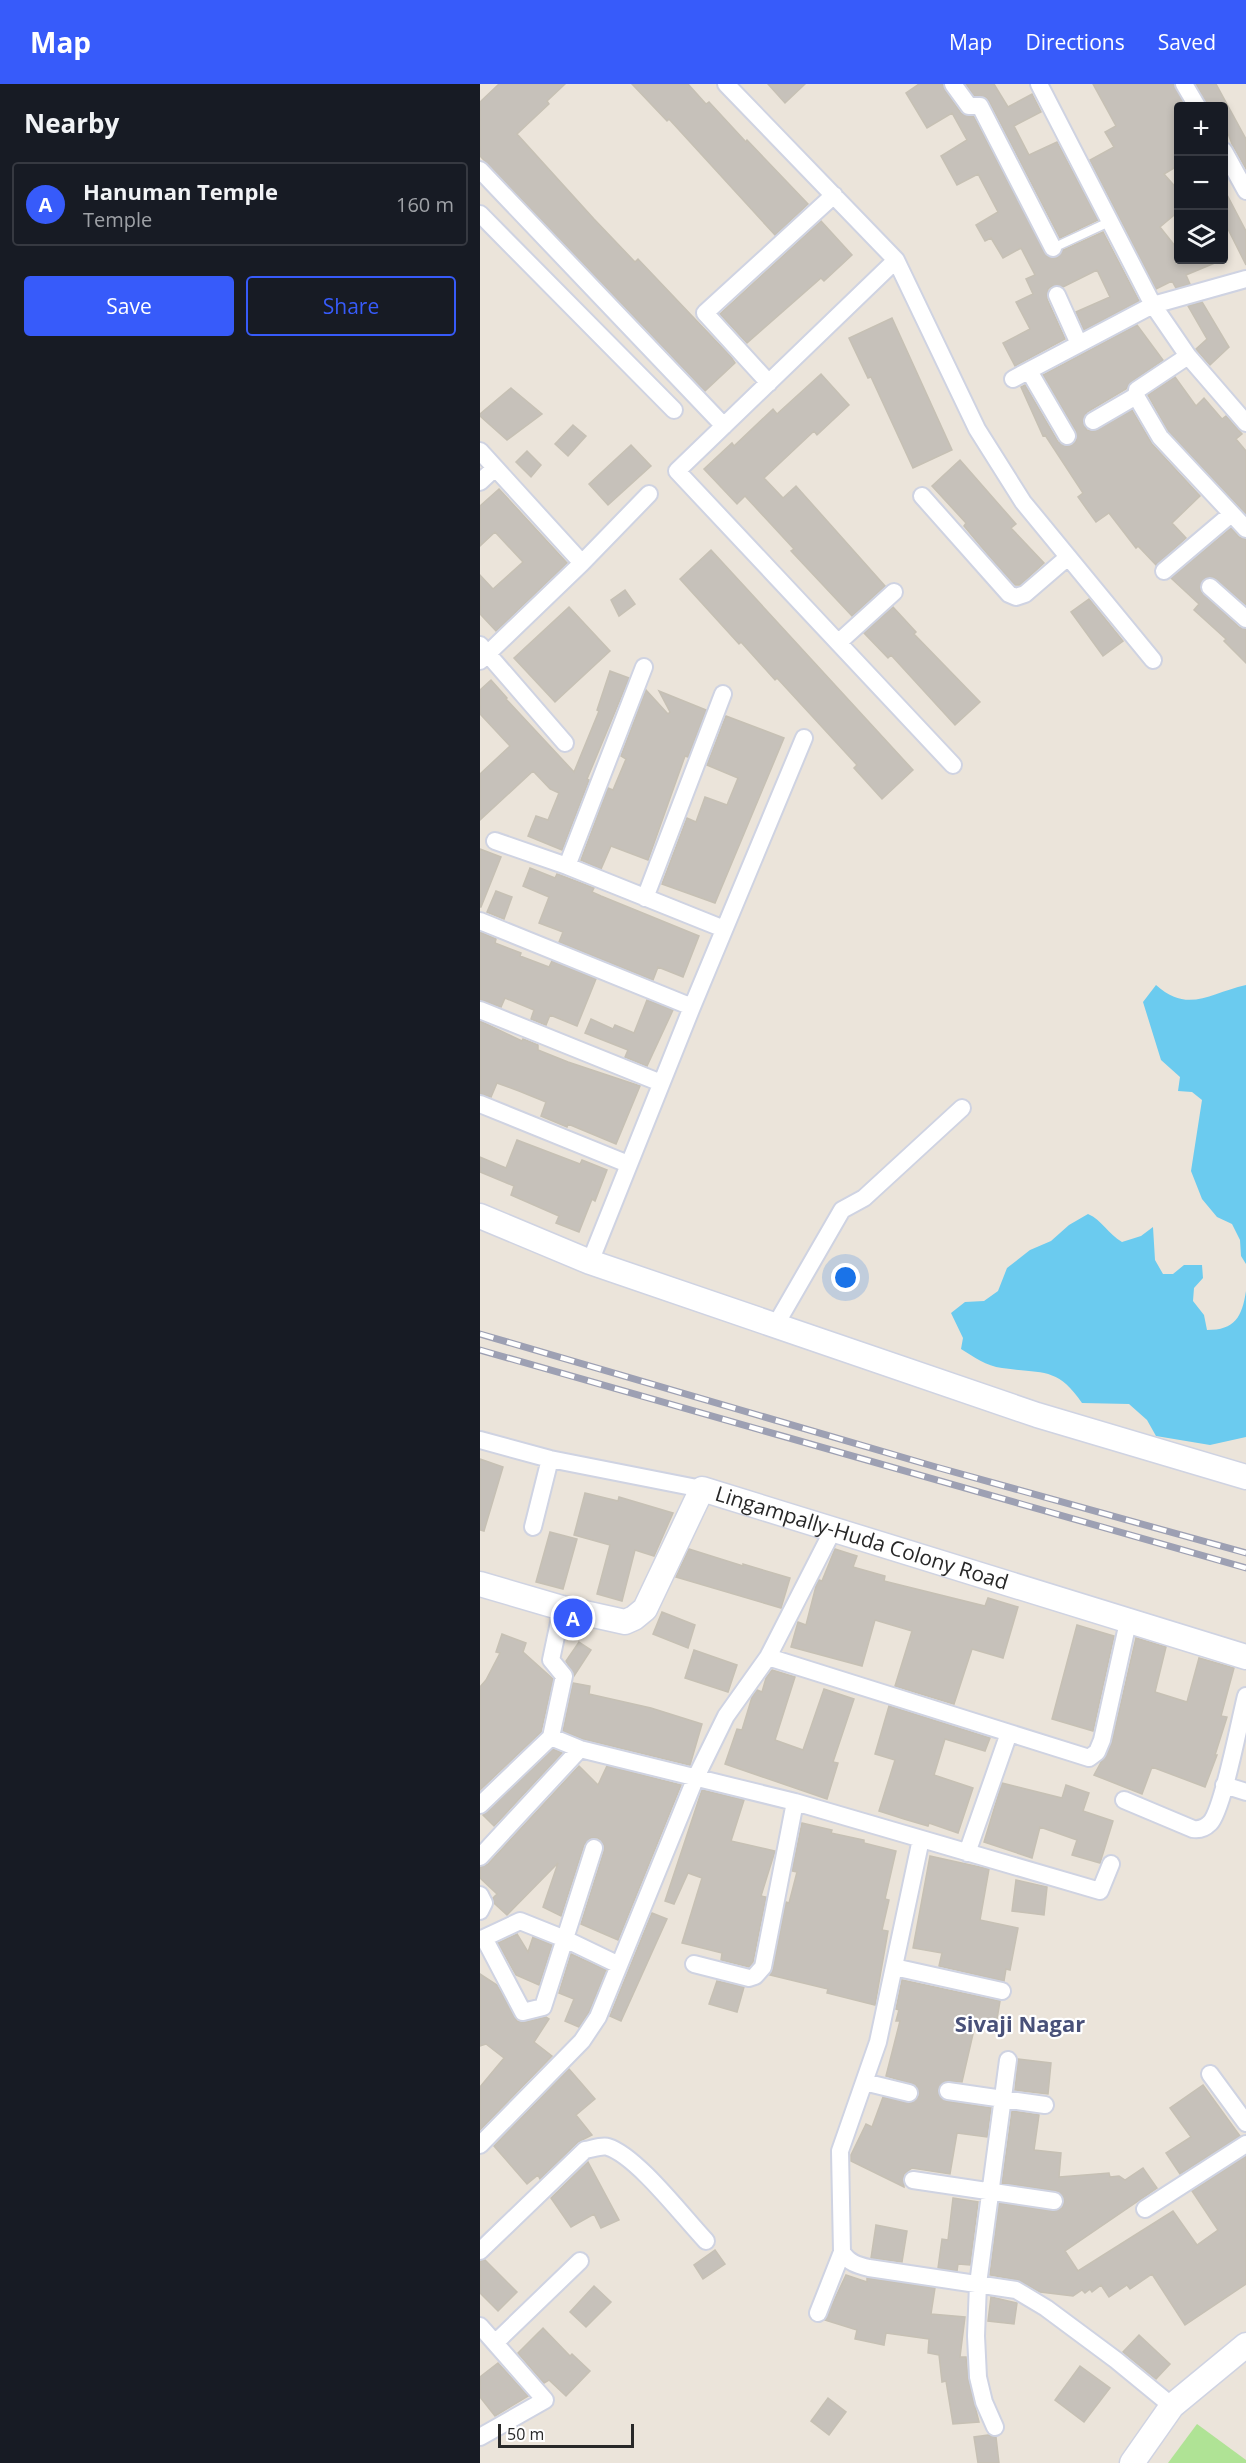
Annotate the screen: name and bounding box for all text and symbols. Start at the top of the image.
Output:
text: Map [30,23,91,61]
text: Map [949,28,992,56]
text: Directions [1025,28,1125,56]
text: Saved [1158,28,1216,56]
map controls [1174,102,1228,264]
button: + [1174,102,1228,156]
text: Nearby [24,105,119,141]
button: − [1174,156,1228,210]
text: Hanuman Temple [83,176,278,206]
text: A [39,191,52,218]
text: 160 m [396,191,454,218]
text: Temple [83,206,152,233]
button: layers [1174,210,1228,264]
button: Save [24,276,234,336]
button: Share [246,276,456,336]
your location [831,1263,860,1292]
street label: Lingampally-Huda Colony Road [712,1479,1012,1596]
pin: A [554,1596,592,1640]
district label: Sivaji Nagar [955,2008,1085,2038]
scale bar [498,2421,634,2448]
text: 50 m [507,2423,544,2445]

